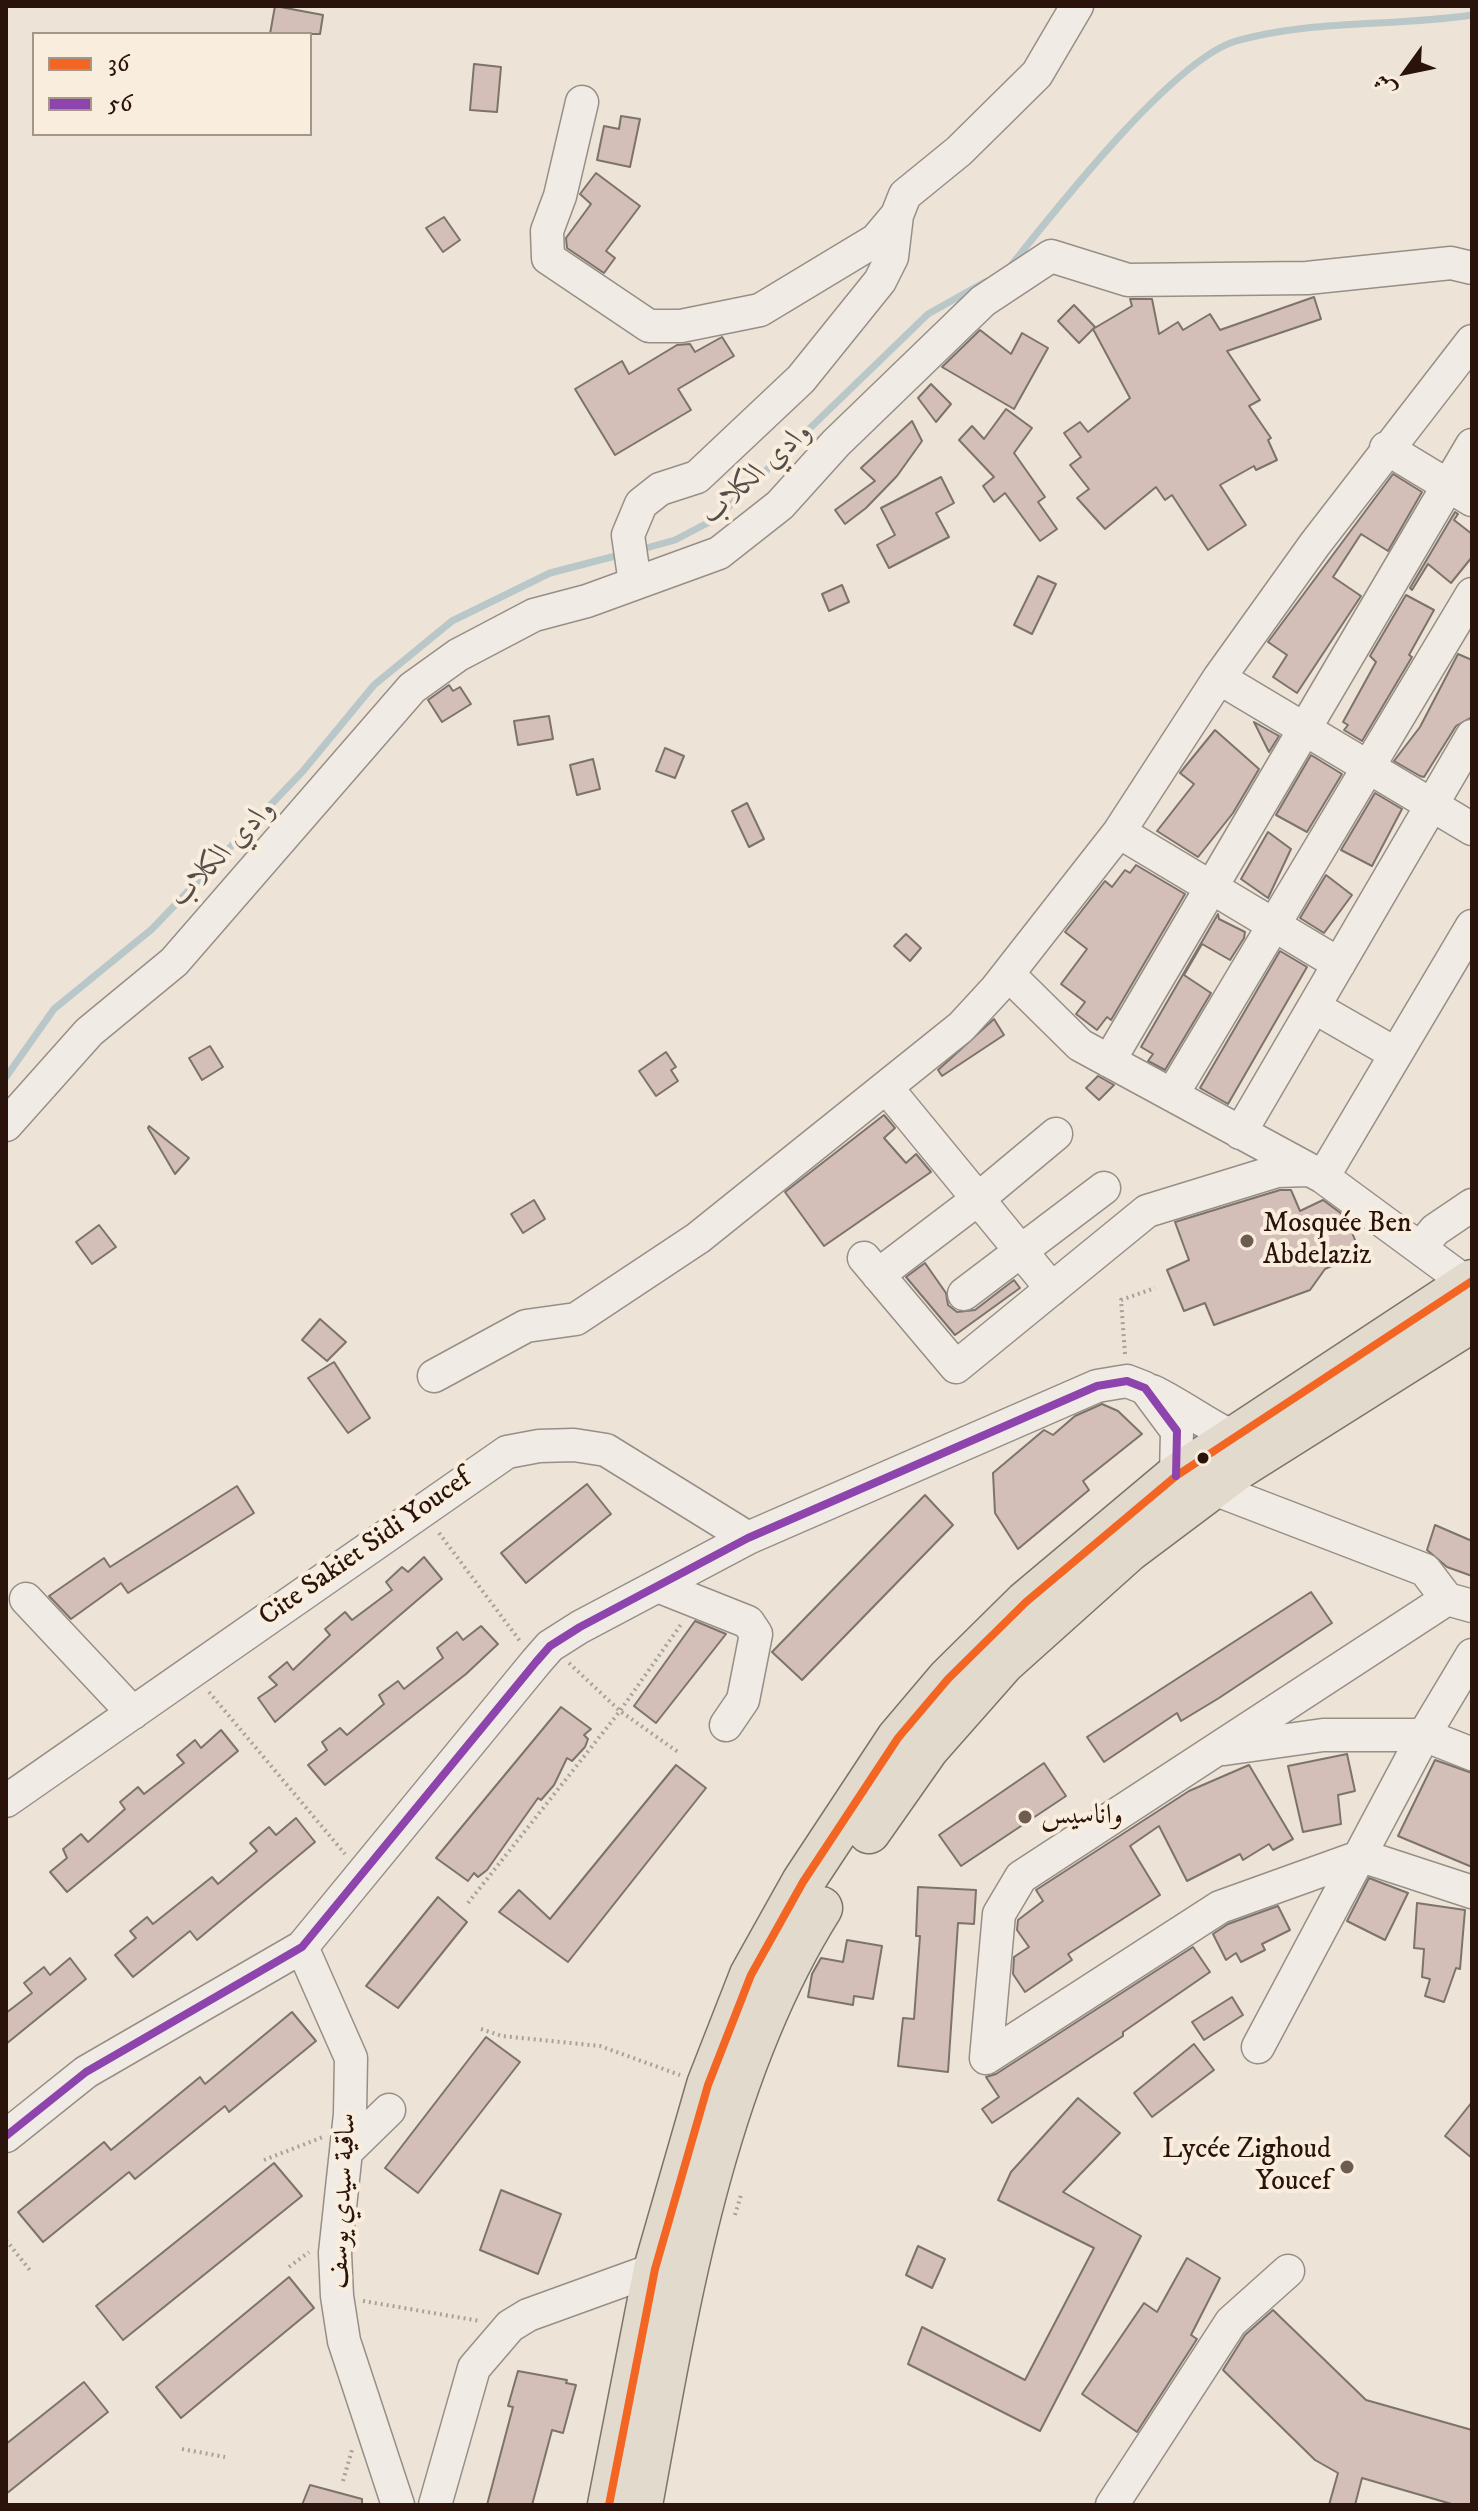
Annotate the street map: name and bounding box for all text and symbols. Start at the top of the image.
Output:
legend [32,32,312,136]
north arrow [1366,32,1446,112]
text: 36 [108,49,129,79]
text: ش [1368,69,1403,102]
text: 56 [108,89,132,119]
water label: وادي الكلاب [695,415,821,533]
water label: وادي الكلاب [164,792,284,916]
place label: Mosquée Ben Abdelaziz [1263,1208,1412,1274]
marker: Mosquée Ben Abdelaziz [1238,1232,1256,1250]
unlabelled marker [1195,1450,1211,1466]
street label: Cite Sakiet Sidi Youcef [254,1463,478,1635]
place label: واناسيس [1041,1800,1123,1834]
marker: واناسيس [1016,1808,1034,1826]
street label: ساقية سيدي يوسف [323,2112,365,2290]
place label: Lycée Zighoud Youcef [1162,2134,1331,2200]
marker: Lycée Zighoud Youcef [1338,2158,1356,2176]

